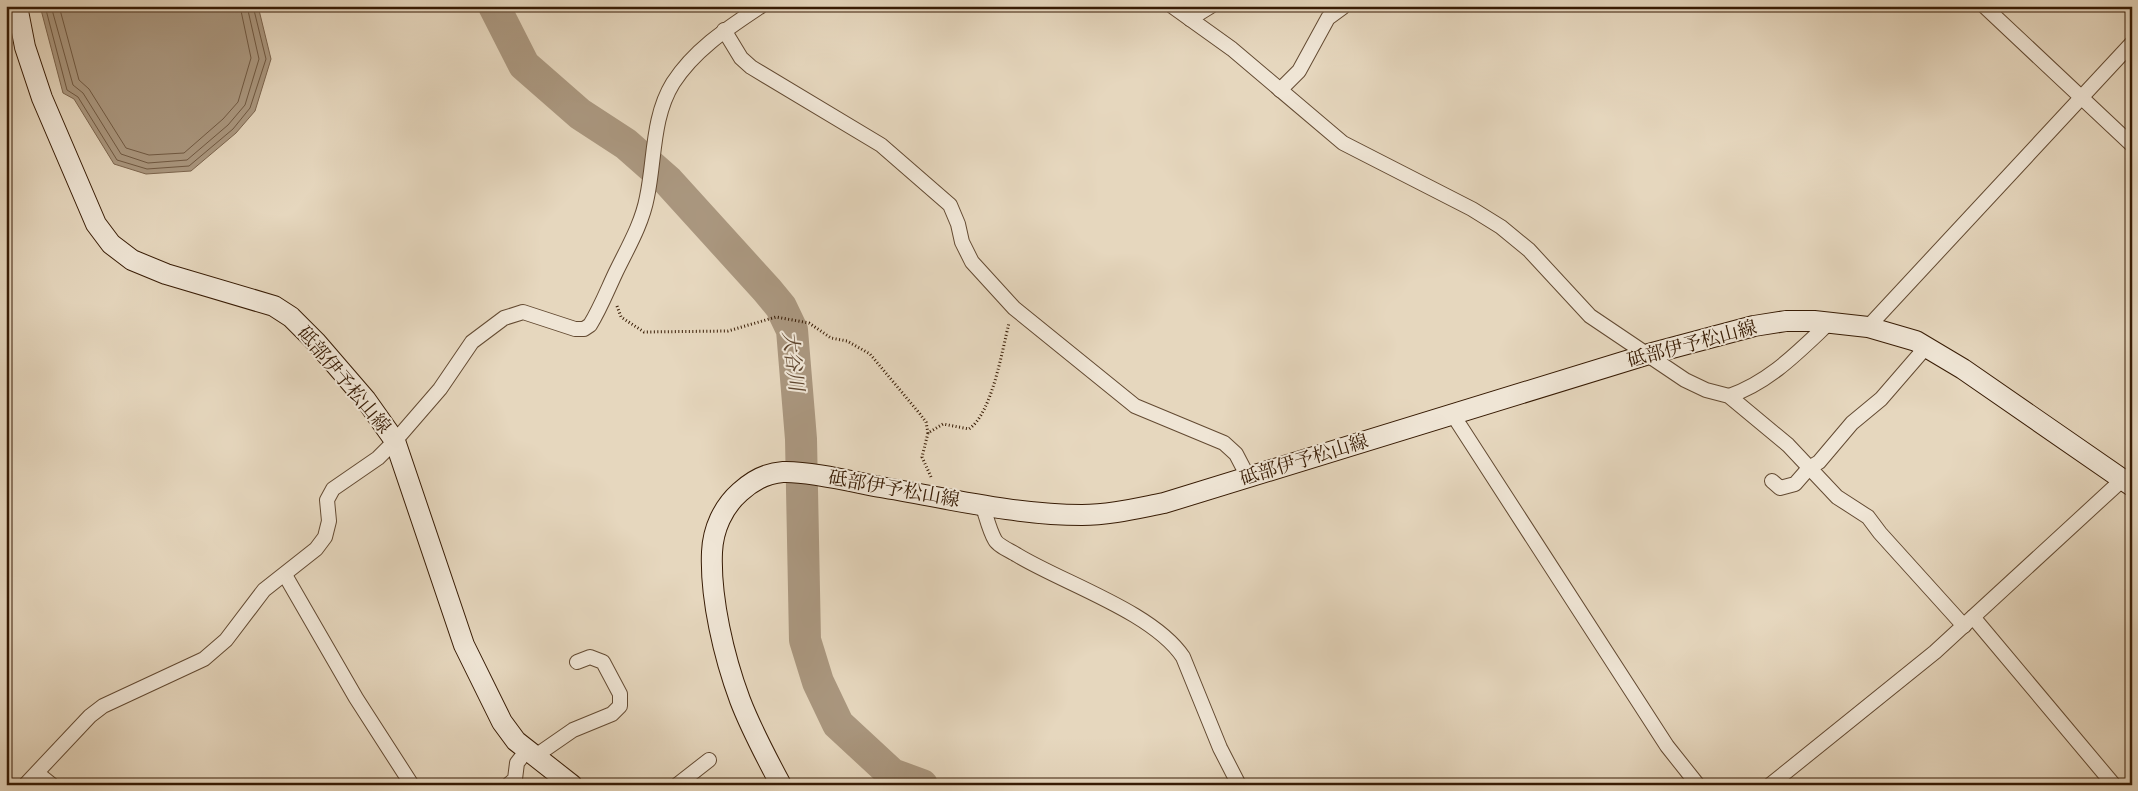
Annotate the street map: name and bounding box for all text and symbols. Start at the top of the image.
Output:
street label: 砥部伊予松山線 [1624,314,1760,374]
street label: 砥部伊予松山線 [291,321,397,439]
water label: 大谷川 [776,330,810,394]
street label: 砥部伊予松山線 [1237,428,1371,492]
street label: 砥部伊予松山線 [826,465,962,513]

